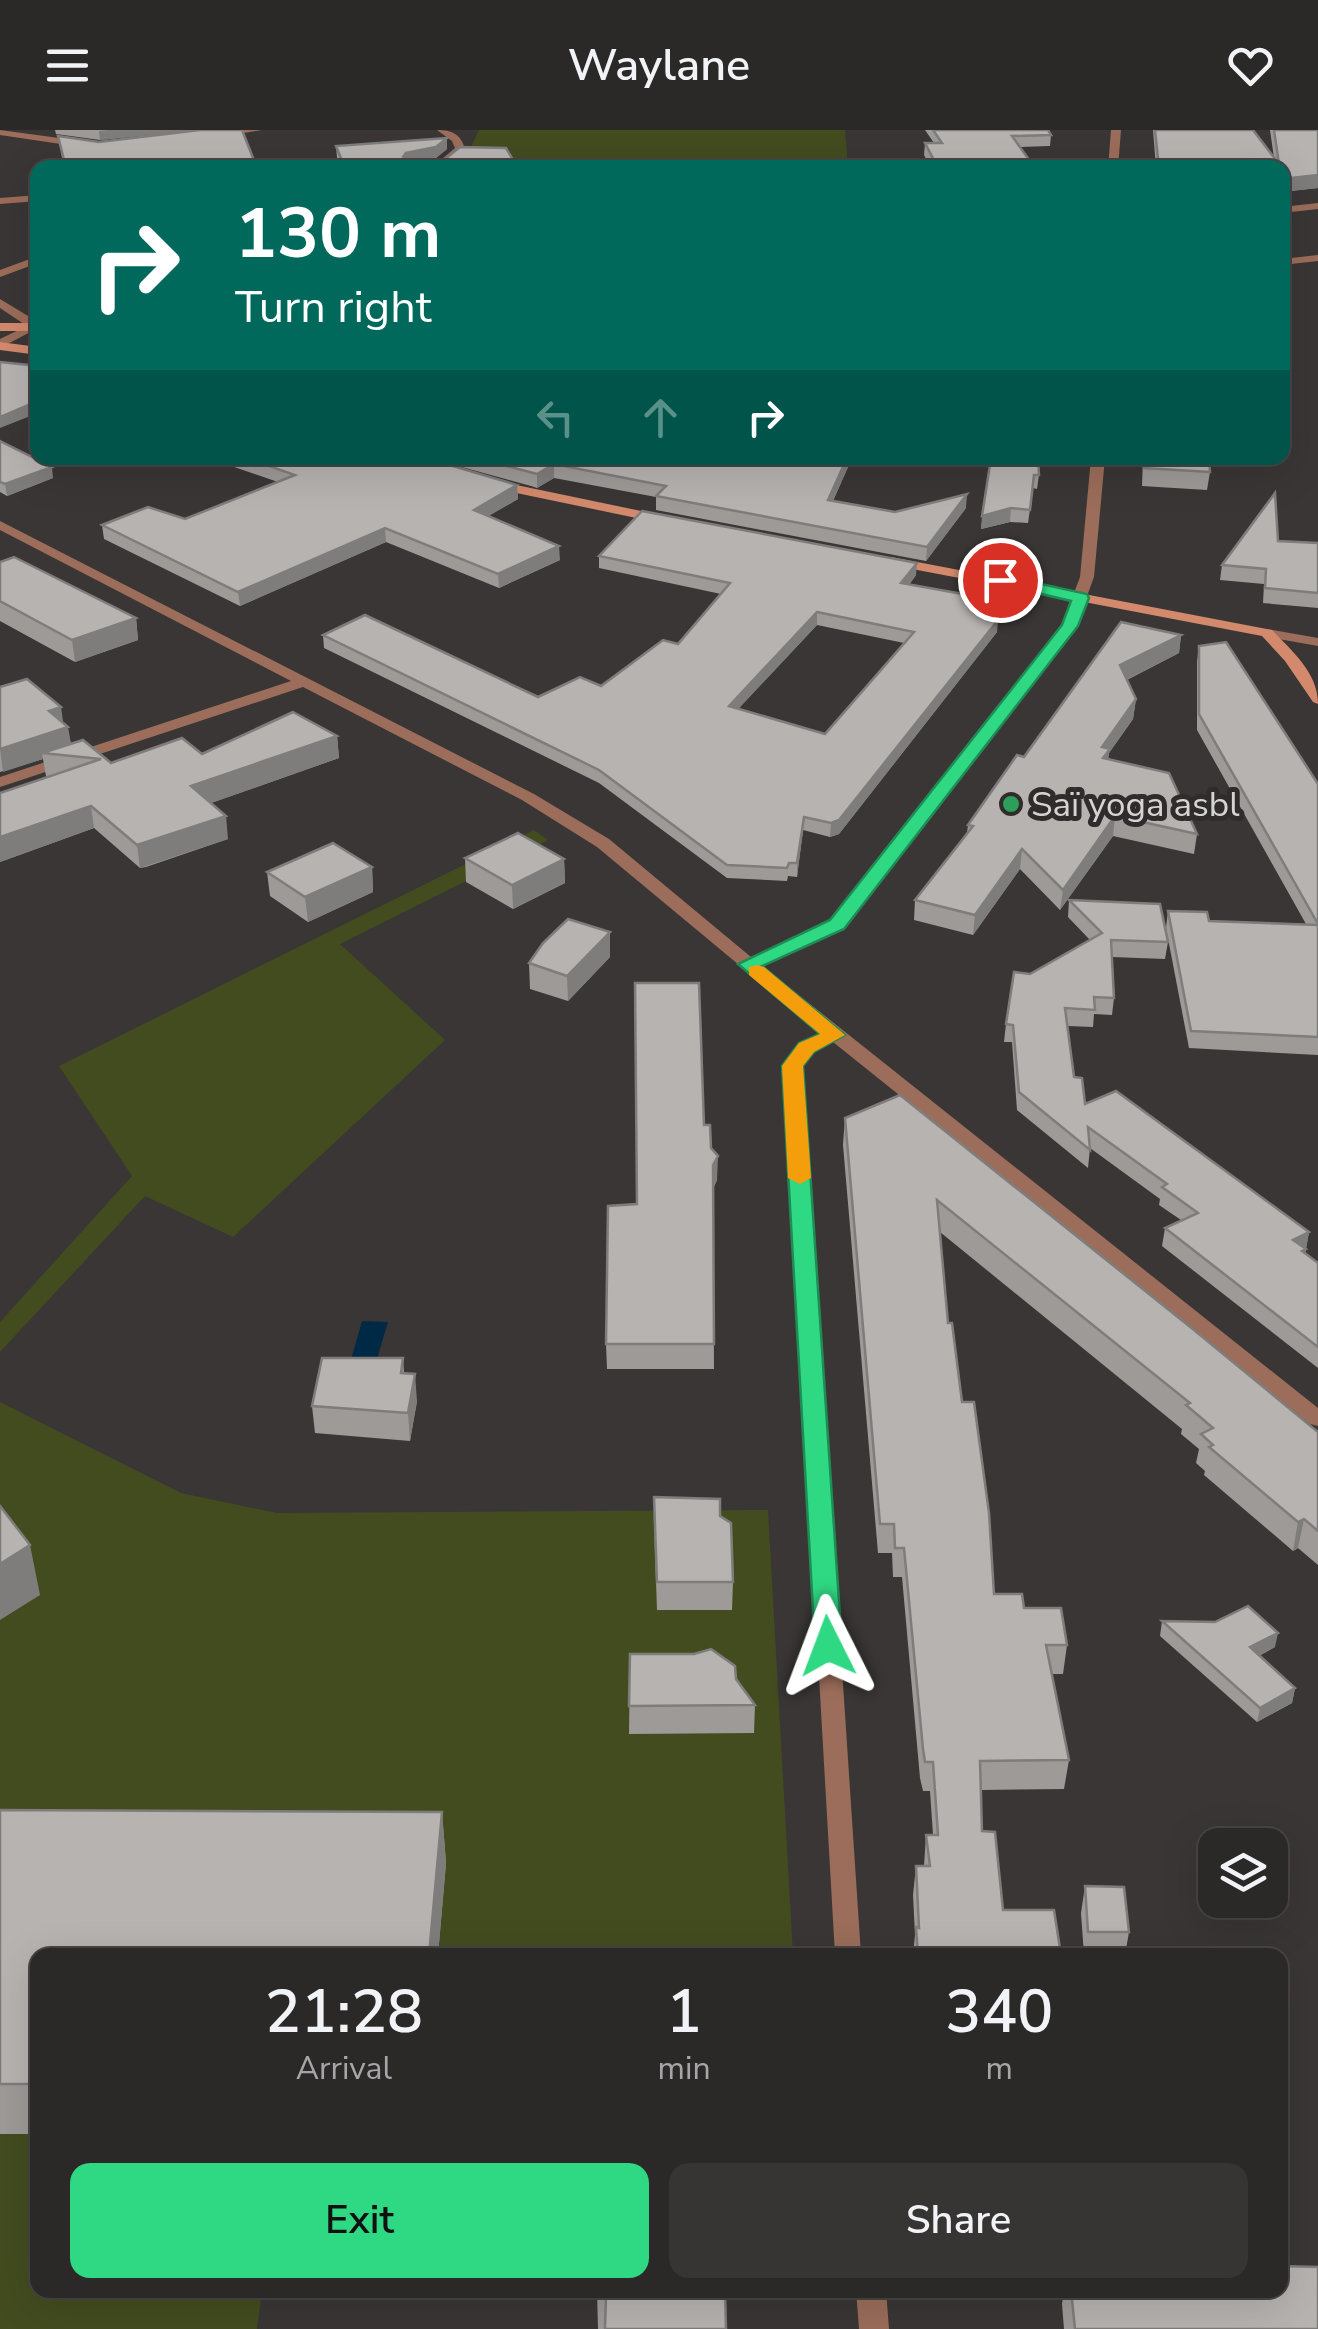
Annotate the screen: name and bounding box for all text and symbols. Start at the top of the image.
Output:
text: Waylane [568,35,750,96]
icon: menu [40,38,95,93]
icon: heart [1223,38,1278,93]
text: 130 m [235,186,441,282]
icon: right [70,200,200,330]
text: Turn right [235,277,432,338]
icon: left [528,390,583,445]
icon: ahead [633,390,688,445]
icon: right [738,390,793,445]
pin [958,538,1043,623]
icon: arrive [973,553,1028,608]
place label: Saï yoga asbl [1031,781,1240,828]
marker: Saï yoga asbl [1000,793,1022,815]
position arrow [776,1594,880,1698]
map controls [1198,1828,1288,1918]
button: layers [1198,1828,1288,1918]
text: 21:28 [265,1971,423,2053]
text: 1 [666,1971,702,2053]
text: 340 [945,1971,1053,2053]
text: Arrival [296,2047,392,2090]
text: min [658,2047,711,2090]
text: m [986,2047,1013,2090]
button: Exit [70,2163,649,2278]
button: Share [669,2163,1248,2278]

